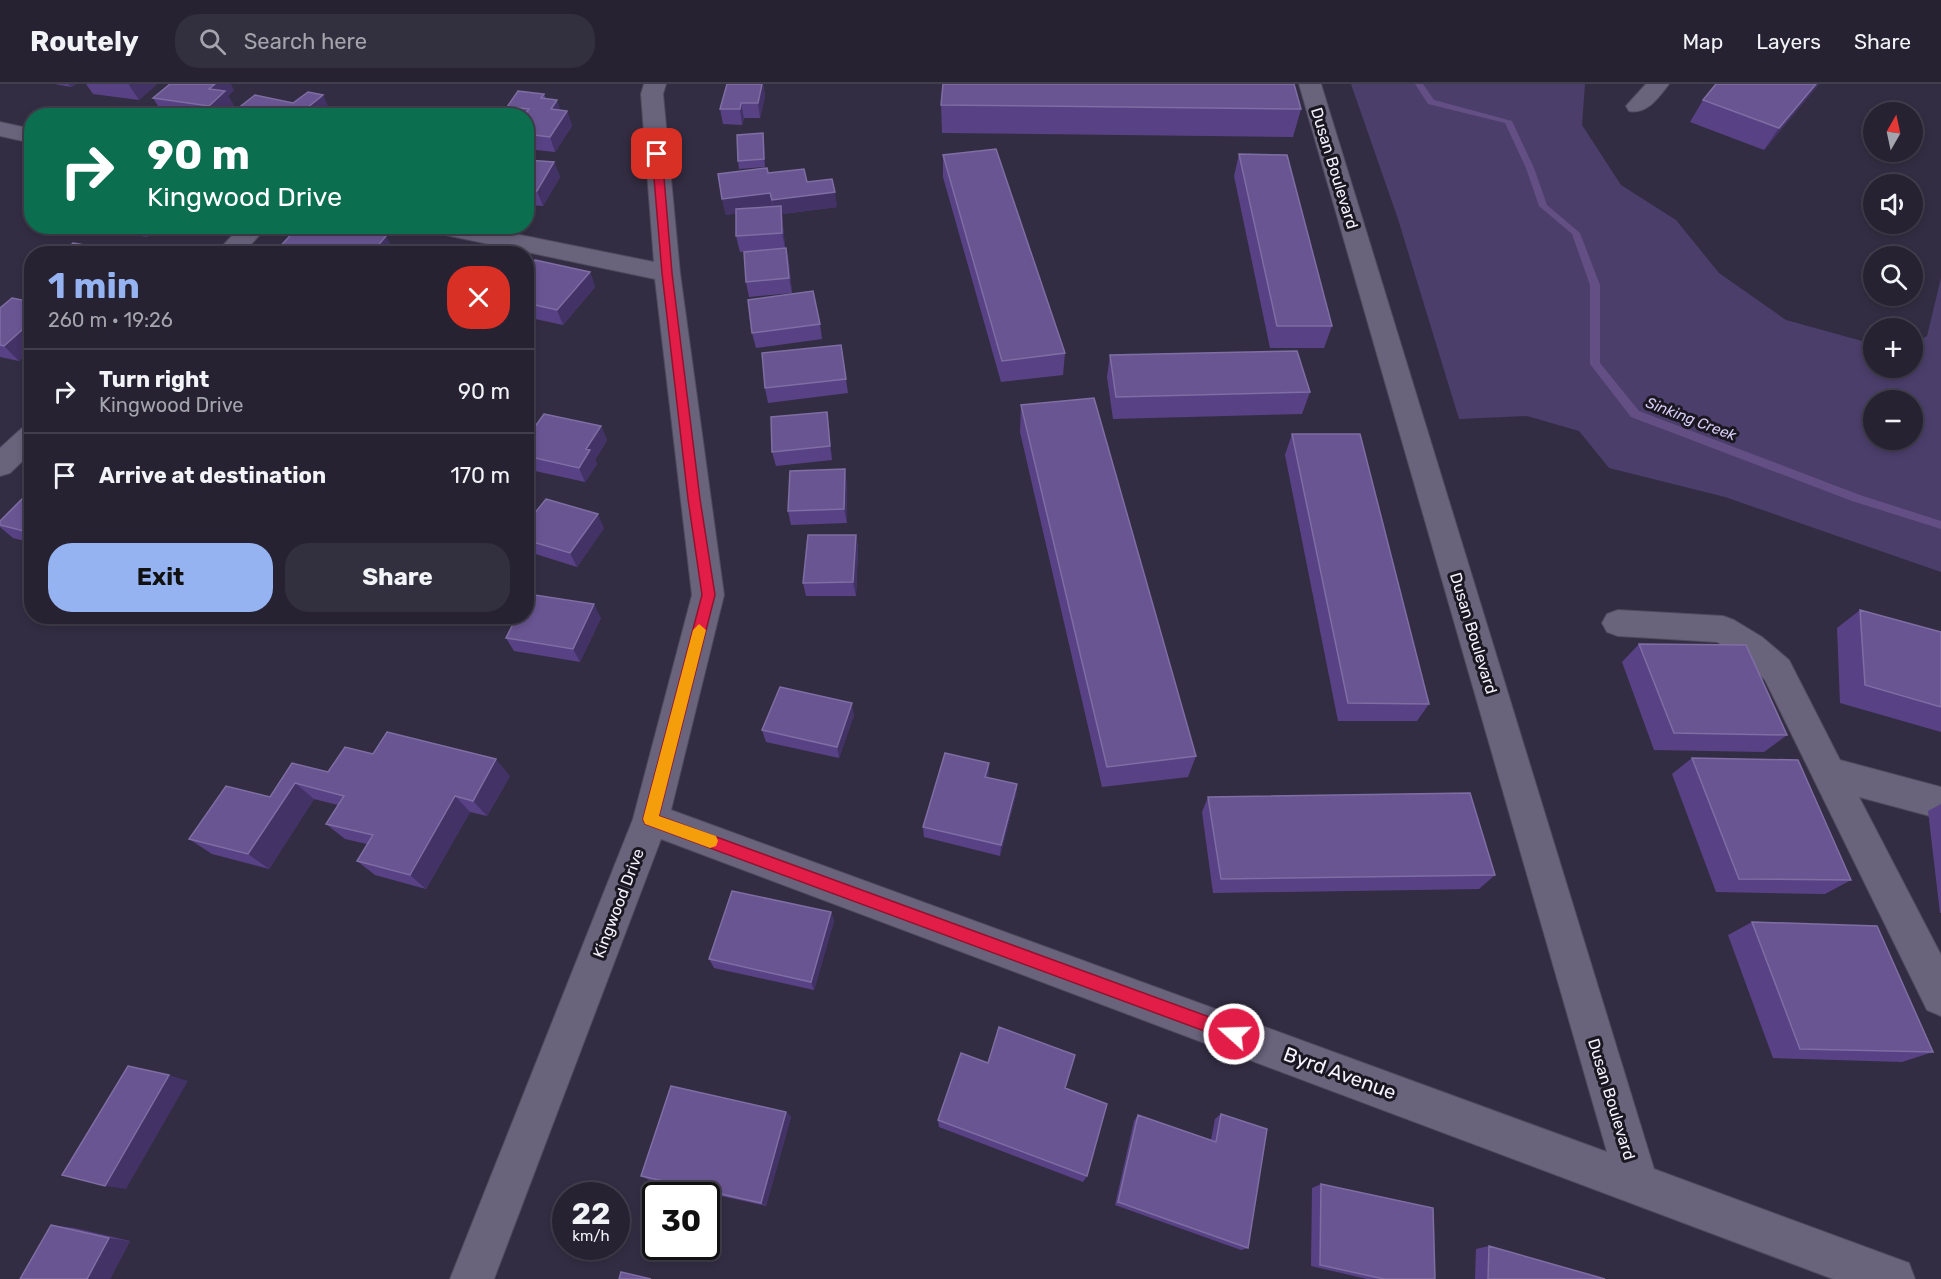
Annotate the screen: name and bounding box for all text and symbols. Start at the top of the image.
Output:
search box [175,14,595,68]
text: Routely [30,25,139,58]
icon: search [196,25,229,58]
text: Search here [244,28,367,55]
text: Map [1682,29,1723,54]
text: Layers [1756,29,1821,54]
text: Share [1854,29,1911,54]
north arrow [1863,102,1923,162]
map controls [1863,102,1923,450]
street label: Dusan Boulevard [1307,105,1362,231]
pin [631,128,682,179]
text: 90 m [147,130,250,180]
icon: right [48,132,126,210]
icon: arrive [640,137,673,170]
button: sound [1863,174,1923,234]
text: Kingwood Drive [147,181,342,213]
button: search [1863,246,1923,306]
text: 1 min [48,264,140,307]
button: close [447,266,510,329]
text: 260 m · 19:26 [48,308,173,332]
button: + [1863,318,1923,378]
text: Turn right [99,366,209,393]
icon: right [48,375,81,408]
text: 90 m [458,378,510,405]
button: − [1863,390,1923,450]
text: Kingwood Drive [99,393,244,417]
water label: Sinking Creek [1643,394,1739,445]
icon: arrive [48,459,81,492]
text: Arrive at destination [99,462,326,489]
text: 170 m [450,462,510,489]
button: Exit [48,543,273,612]
button: Share [285,543,510,612]
street label: Dusan Boulevard [1446,570,1501,696]
street label: Kingwood Drive [589,846,648,961]
position arrow [1202,1002,1266,1066]
street label: Dusan Boulevard [1584,1036,1639,1162]
street label: Byrd Avenue [1280,1042,1400,1104]
speed limit sign: 30 [642,1182,720,1260]
text: 22 [572,1196,611,1232]
text: km/h [572,1227,610,1245]

